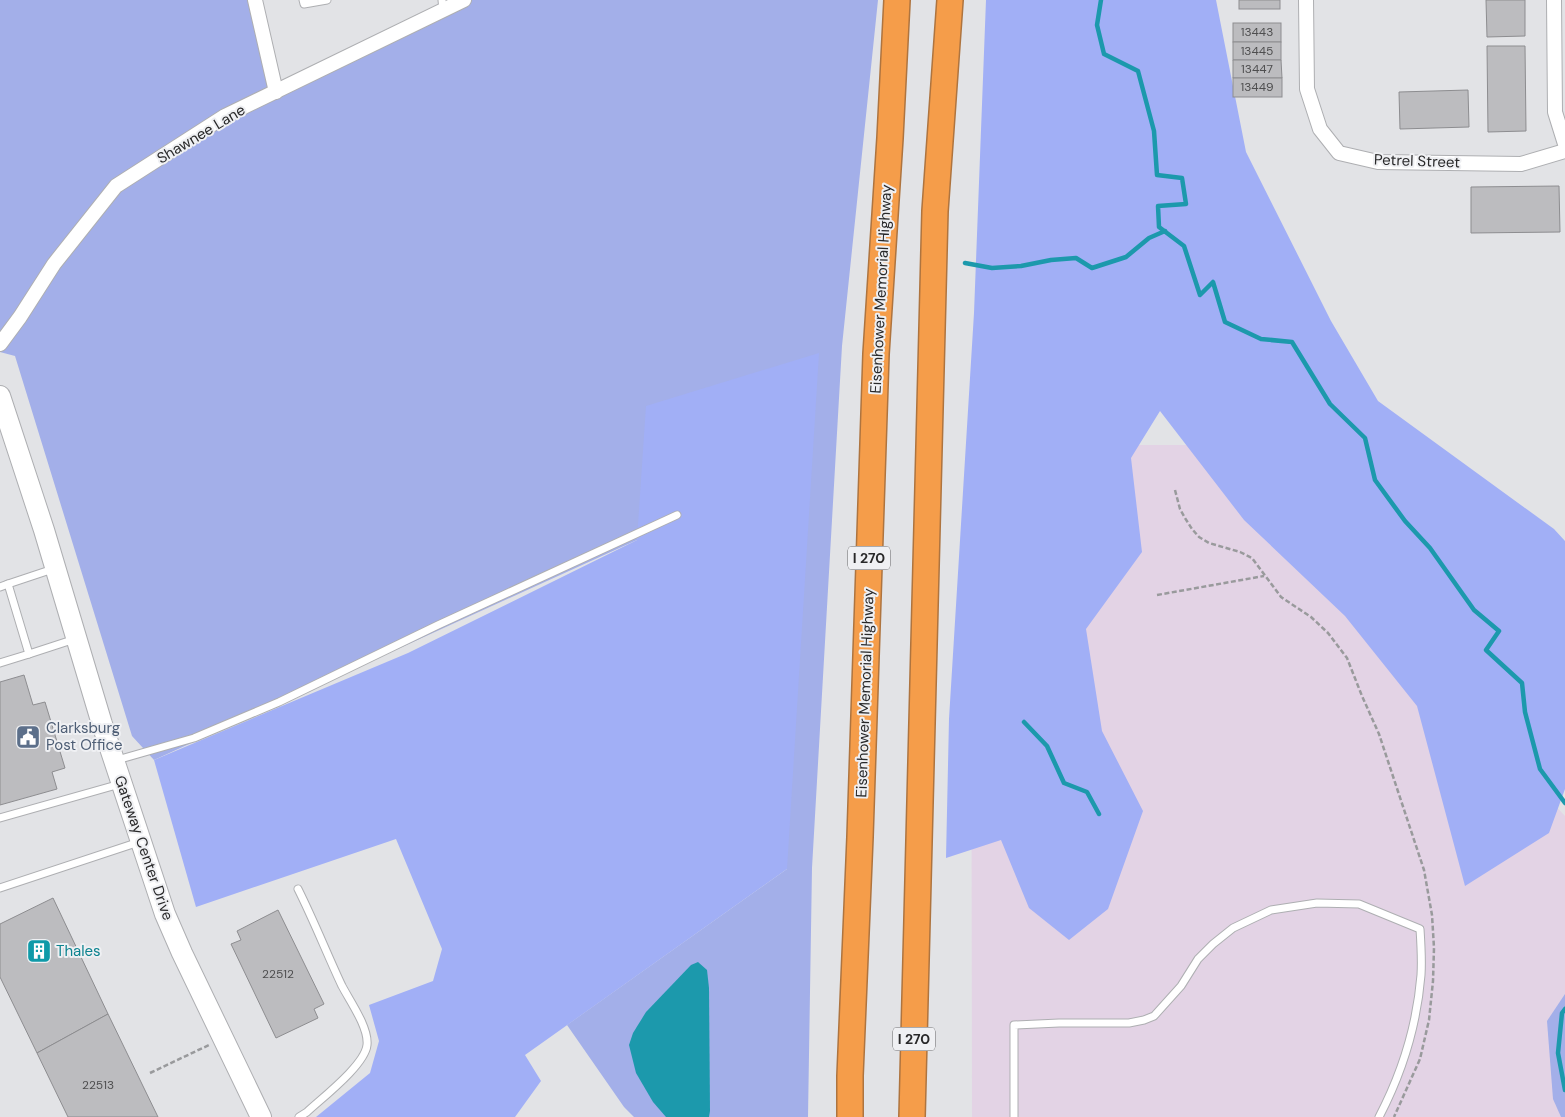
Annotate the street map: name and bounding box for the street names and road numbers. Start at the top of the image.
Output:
street label: Shawnee Lane [153,100,249,168]
street label: Petrel Street [1374,150,1460,172]
street label: Eisenhower Memorial Highway [866,183,897,394]
road number: I 270 [848,546,890,570]
street label: Eisenhower Memorial Highway [851,587,879,798]
street label: Gateway Center Drive [110,773,178,923]
road number: I 270 [893,1028,935,1050]

